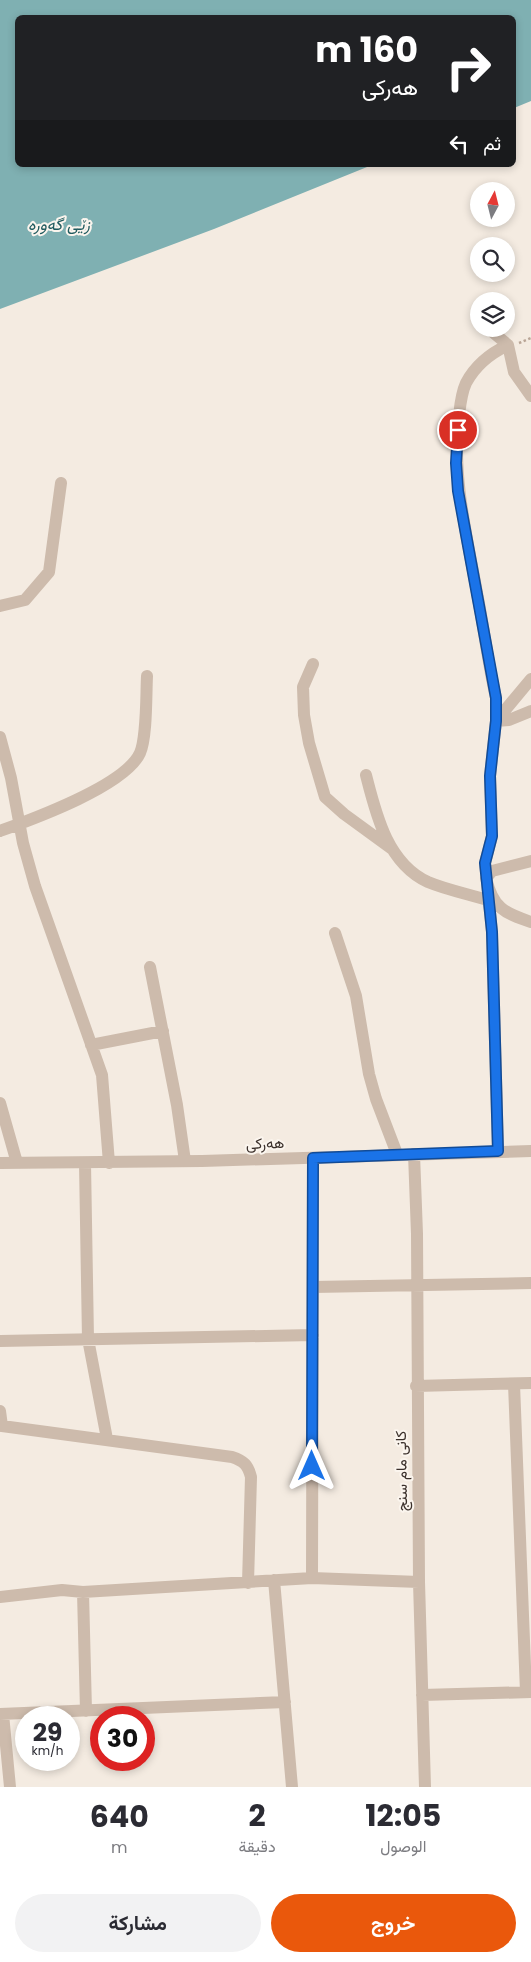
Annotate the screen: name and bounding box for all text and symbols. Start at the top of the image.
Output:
text: 160 m [315,25,418,74]
icon: right [436,35,501,100]
text: هەرکی [362,72,418,103]
icon: left [445,130,473,158]
text: ثم [483,130,501,157]
north arrow [470,182,515,228]
map controls [470,182,515,337]
water label: زێی گەورە [28,213,92,236]
button: search [470,237,515,282]
button: layers [470,292,515,337]
pin [437,409,479,451]
icon: arrive [444,416,472,444]
street label: هەرکی [245,1132,285,1154]
street label: کانی مام سنج [390,1430,413,1512]
position arrow [285,1439,337,1491]
speed limit sign: 30 [90,1706,155,1771]
text: 29 [33,1715,62,1750]
text: km/h [32,1742,63,1759]
text: 2 [248,1794,266,1837]
text: 12:05 [365,1794,441,1837]
text: 640 [90,1795,149,1838]
text: دقيقة [239,1835,276,1858]
text: الوصول [380,1835,426,1858]
text: m [111,1836,128,1859]
button: مشاركة [15,1894,261,1952]
button: خروج [271,1894,516,1952]

